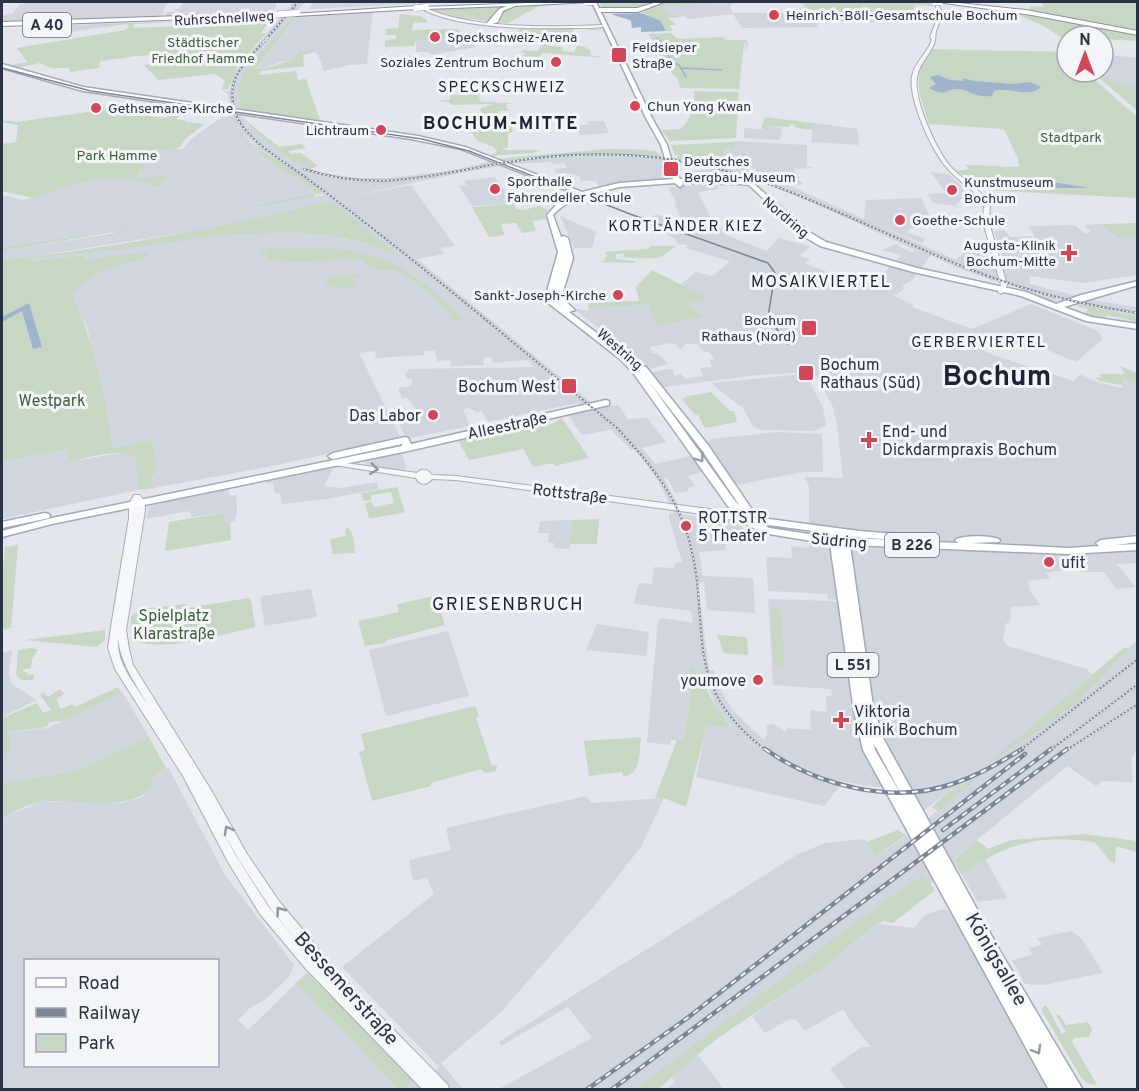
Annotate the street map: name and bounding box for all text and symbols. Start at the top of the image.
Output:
street label: Ruhrschnellweg [174,8,275,31]
marker: Heinrich-Böll-Gesamtschule Bochum [767,8,781,22]
place label: Heinrich-Böll-Gesamtschule Bochum [786,8,1018,25]
road number: A 40 [23,13,71,37]
north arrow [1055,24,1115,84]
marker: Speckschweiz-Arena [428,30,442,44]
place label: Speckschweiz-Arena [447,30,577,47]
text: N [1079,31,1091,51]
park label: Städtischer Friedhof Hamme [151,35,255,68]
place label: Feldsieper Straße [632,40,697,73]
marker: Feldsieper Straße [610,46,628,64]
place label: Soziales Zentrum Bochum [380,55,544,72]
marker: Soziales Zentrum Bochum [549,55,563,69]
district label: SPECKSCHWEIZ [438,79,566,98]
marker: Chun Yong Kwan [628,99,642,113]
place label: Chun Yong Kwan [647,99,751,116]
marker: Gethsemane-Kirche [89,101,103,115]
place label: Gethsemane-Kirche [108,101,233,118]
district label: BOCHUM-MITTE [423,113,579,136]
place label: Lichtraum [306,123,369,140]
marker: Lichtraum [374,123,388,137]
park label: Stadtpark [1040,130,1102,147]
park label: Park Hamme [77,148,157,165]
place label: Deutsches Bergbau-Museum [684,154,796,187]
marker: Deutsches Bergbau-Museum [662,160,680,178]
place label: Sporthalle Fahrendeller Schule [507,174,631,207]
place label: Kunstmuseum Bochum [964,175,1054,208]
marker: Sporthalle Fahrendeller Schule [488,182,502,196]
marker: Kunstmuseum Bochum [945,183,959,197]
street label: Nordring [758,194,812,243]
marker: Goethe-Schule [893,213,907,227]
place label: Goethe-Schule [912,213,1005,230]
district label: KORTLÄNDER KIEZ [608,217,764,237]
place label: Augusta-Klinik Bochum-Mitte [963,238,1056,271]
marker: Augusta-Klinik Bochum-Mitte [1060,244,1078,262]
district label: MOSAIKVIERTEL [751,273,891,293]
place label: Sankt-Joseph-Kirche [474,288,606,305]
marker: Sankt-Joseph-Kirche [611,288,625,302]
place label: Bochum Rathaus (Nord) [701,313,796,346]
marker: Bochum Rathaus (Nord) [800,319,818,337]
street label: Westring [593,326,645,375]
district label: GERBERVIERTEL [911,334,1047,353]
place label: Bochum Rathaus (Süd) [820,356,921,394]
district label: Bochum [943,360,1051,396]
marker: Bochum Rathaus (Süd) [797,364,815,382]
marker: Bochum West [560,377,578,395]
place label: Bochum West [458,378,556,398]
park label: Westpark [19,392,85,412]
place label: Das Labor [349,407,421,427]
marker: Das Labor [426,408,440,422]
street label: Alleestraße [466,409,549,445]
place label: End- und Dickdarmpraxis Bochum [882,423,1057,461]
marker: End- und Dickdarmpraxis Bochum [860,431,878,449]
one-way arrow [693,452,704,463]
one-way arrow [370,462,379,474]
street label: Rottstraße [531,480,608,509]
place label: ROTTSTR 5 Theater [698,509,767,547]
marker: ROTTSTR 5 Theater [679,519,693,533]
street label: Südring [810,530,868,554]
road number: B 226 [885,533,939,557]
place label: ufit [1061,554,1085,574]
marker: ufit [1042,555,1056,569]
district label: GRIESENBRUCH [432,594,584,617]
park label: Spielplatz Klarastraße [133,607,215,645]
road number: L 551 [828,653,878,677]
place label: youmove [680,672,746,692]
marker: youmove [751,673,765,687]
place label: Viktoria Klinik Bochum [854,703,958,741]
marker: Viktoria Klinik Bochum [832,711,850,729]
one-way arrow [224,826,235,836]
one-way arrow [276,906,287,917]
street label: Königsallee [958,909,1032,1011]
street label: Bessemerstraße [287,927,404,1052]
legend [24,959,219,1067]
text: Road [78,973,120,996]
text: Railway [78,1003,140,1026]
text: Park [78,1033,115,1056]
one-way arrow [1030,1044,1041,1054]

